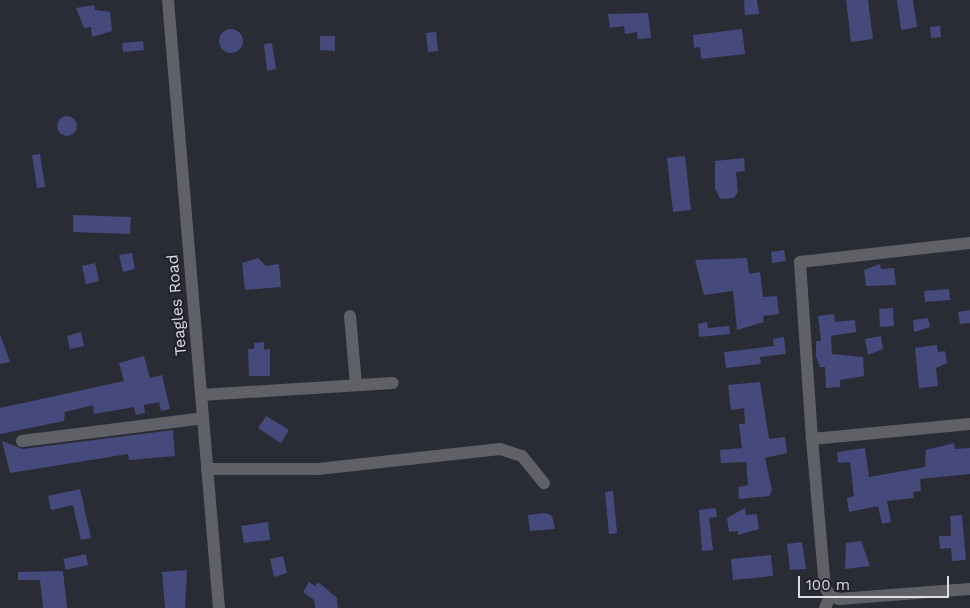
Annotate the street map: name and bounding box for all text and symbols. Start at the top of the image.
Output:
street label: Teagles Road [163,253,191,357]
scale bar [800,566,951,598]
text: 100 m [806,576,850,594]

